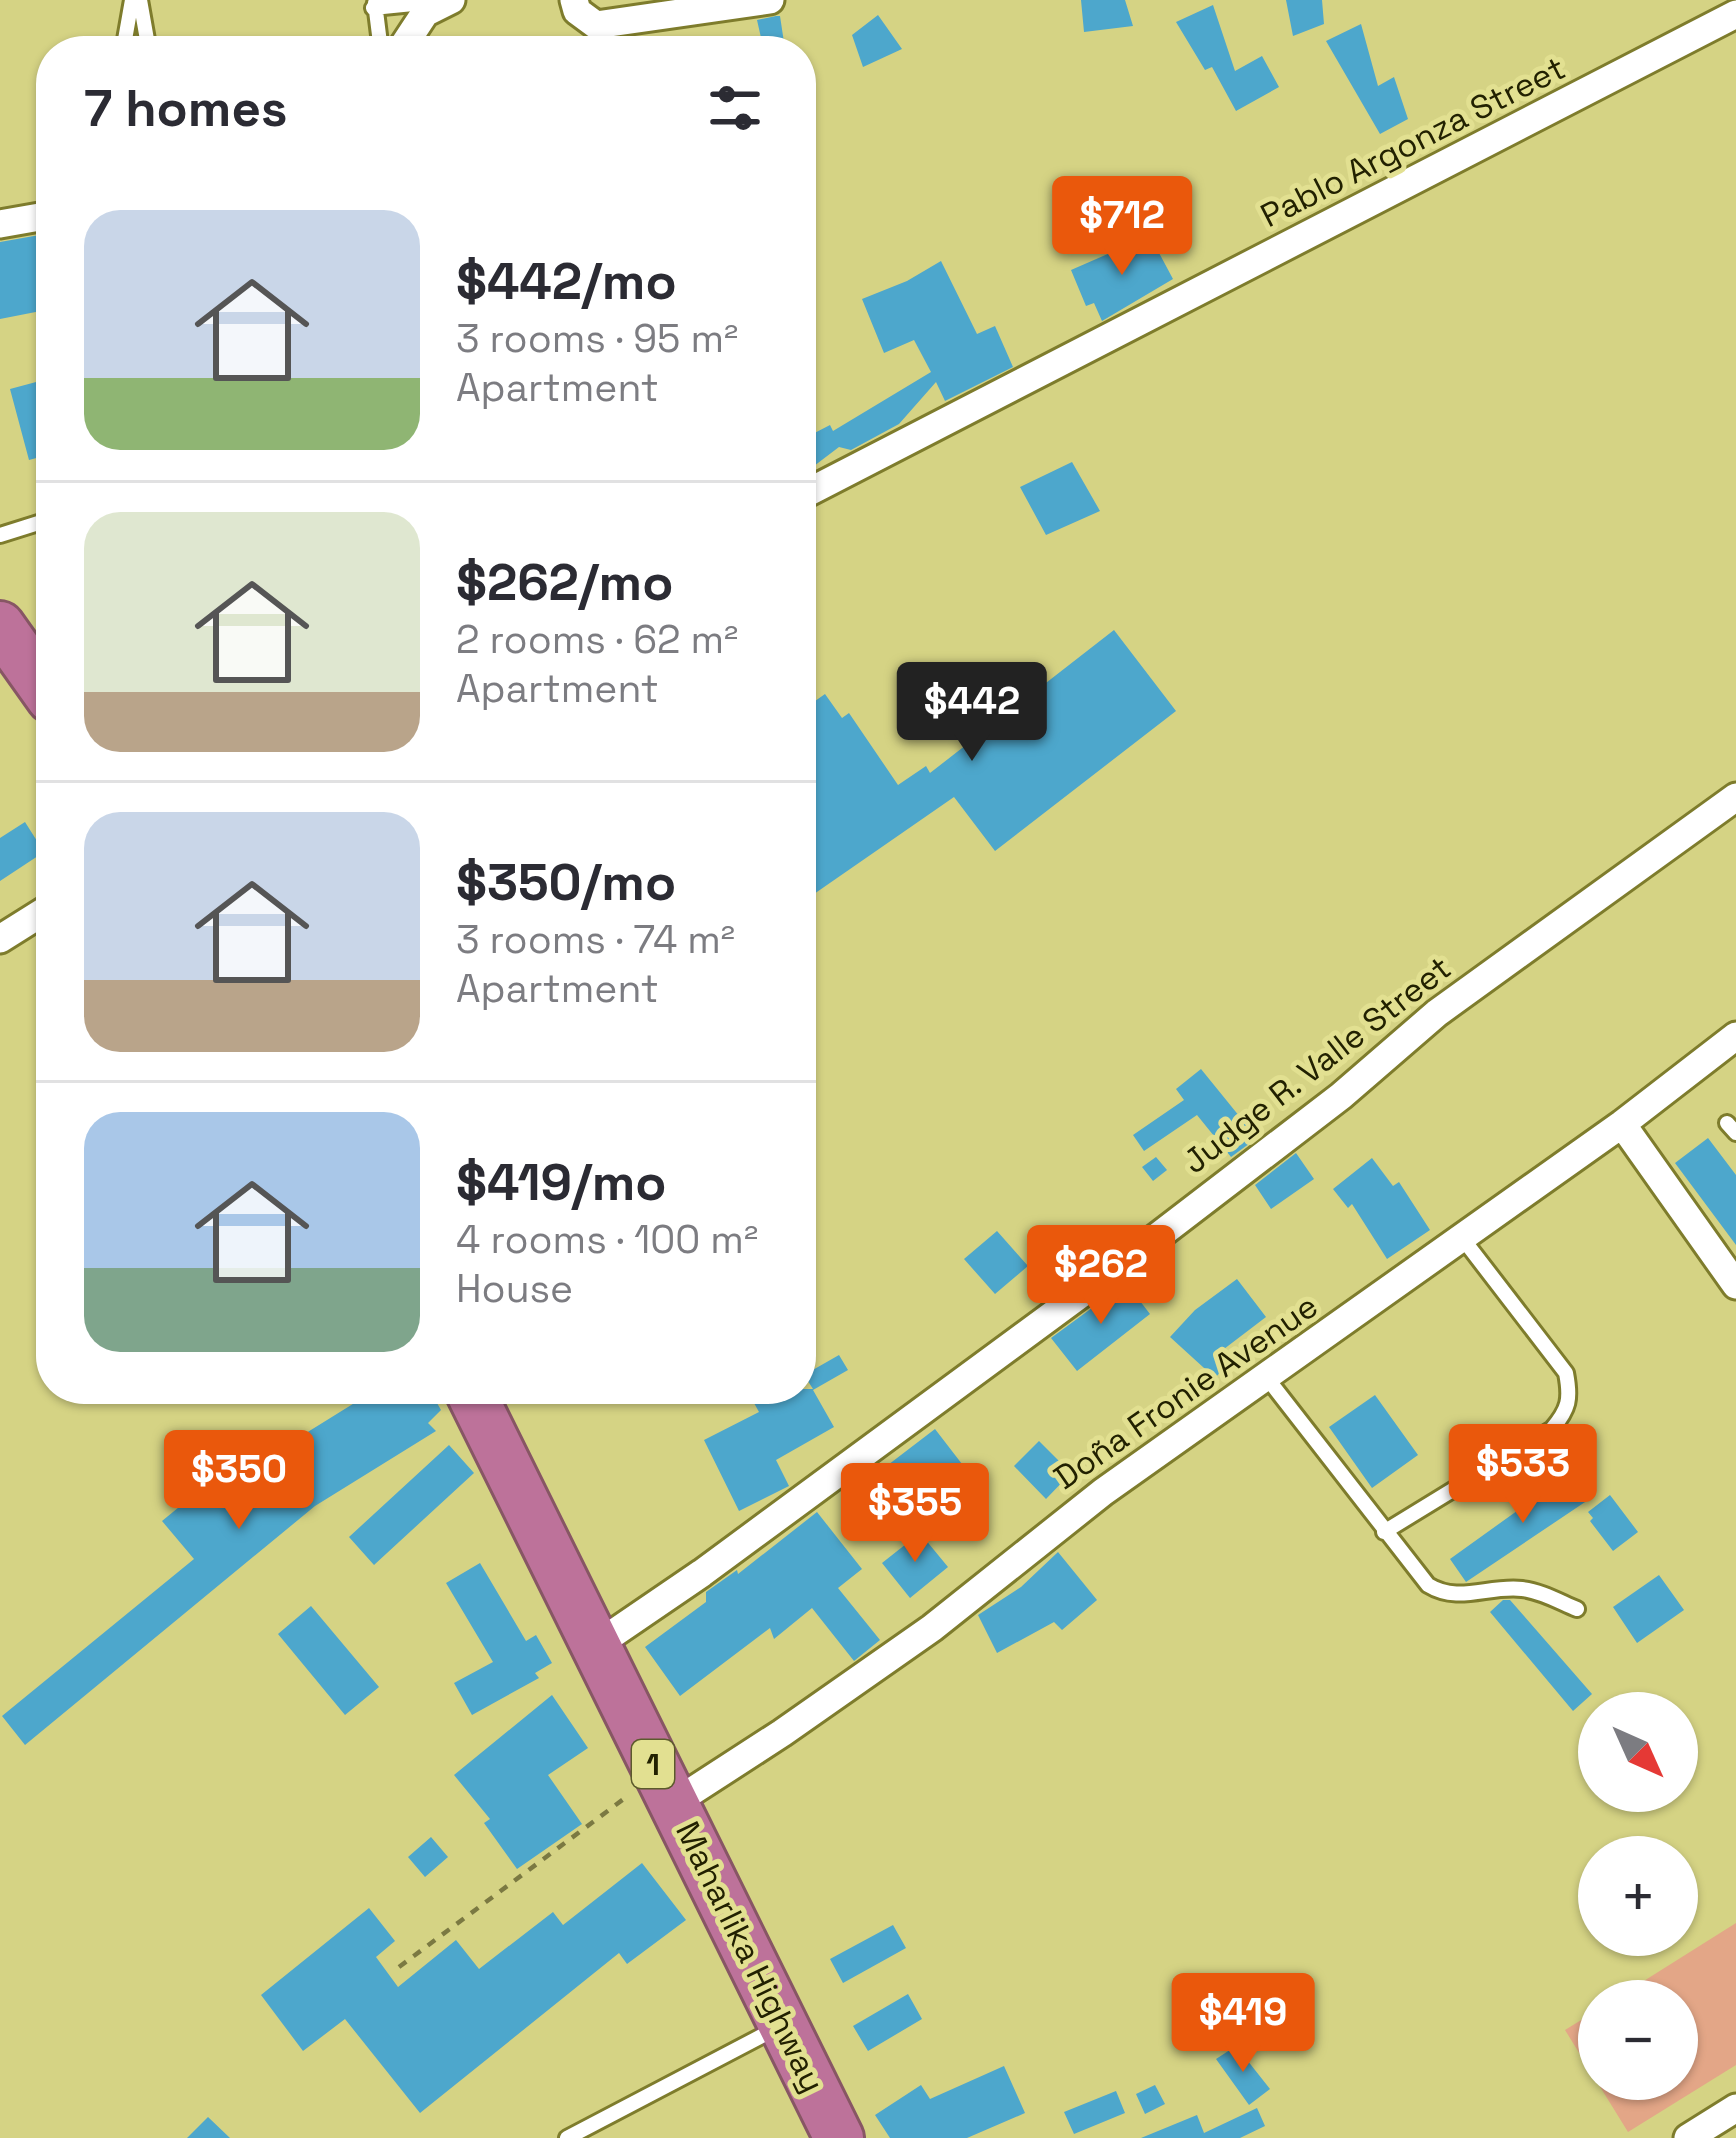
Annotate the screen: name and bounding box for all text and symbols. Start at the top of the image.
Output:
street label: Pablo Argonza Street [1254,47,1572,237]
icon: filters [702,75,768,141]
text: 7 homes [84,76,288,141]
pin: $712 [1051,176,1193,278]
text: $712 [1079,190,1165,239]
text: $442/mo [456,249,677,314]
icon: home [180,258,324,402]
text: 3 rooms · 95 m² [456,314,738,363]
text: Apartment [456,363,659,412]
text: $262/mo [456,550,673,615]
icon: home [180,560,324,704]
text: 2 rooms · 62 m² [456,615,738,664]
pin: $442 [901,662,1043,764]
text: Apartment [456,664,659,713]
text: $442 [924,676,1020,725]
text: $350/mo [456,850,676,915]
icon: home [180,860,324,1004]
text: 3 rooms · 74 m² [456,915,735,964]
street label: Judge R. Valle Street [1175,947,1459,1183]
text: Apartment [456,964,659,1013]
text: $419/mo [456,1150,667,1215]
icon: home [180,1160,324,1304]
text: 4 rooms · 100 m² [456,1215,758,1264]
pin: $262 [1030,1225,1172,1327]
text: $262 [1054,1239,1148,1288]
text: House [456,1264,573,1313]
street label: Doña Fronie Avenue [1046,1285,1326,1499]
pin: $533 [1452,1424,1594,1526]
pin: $350 [168,1430,310,1532]
text: $533 [1476,1438,1570,1487]
text: $350 [191,1444,287,1493]
pin: $355 [844,1463,986,1565]
text: $355 [868,1477,962,1526]
north arrow [1578,1692,1698,1812]
map controls [1578,1692,1698,2100]
road number: 1 [632,1740,674,1788]
street label: Maharlika Highway [666,1815,834,2099]
button: + [1578,1836,1698,1956]
pin: $419 [1172,1973,1314,2075]
button: − [1578,1980,1698,2100]
text: $419 [1199,1987,1287,2036]

